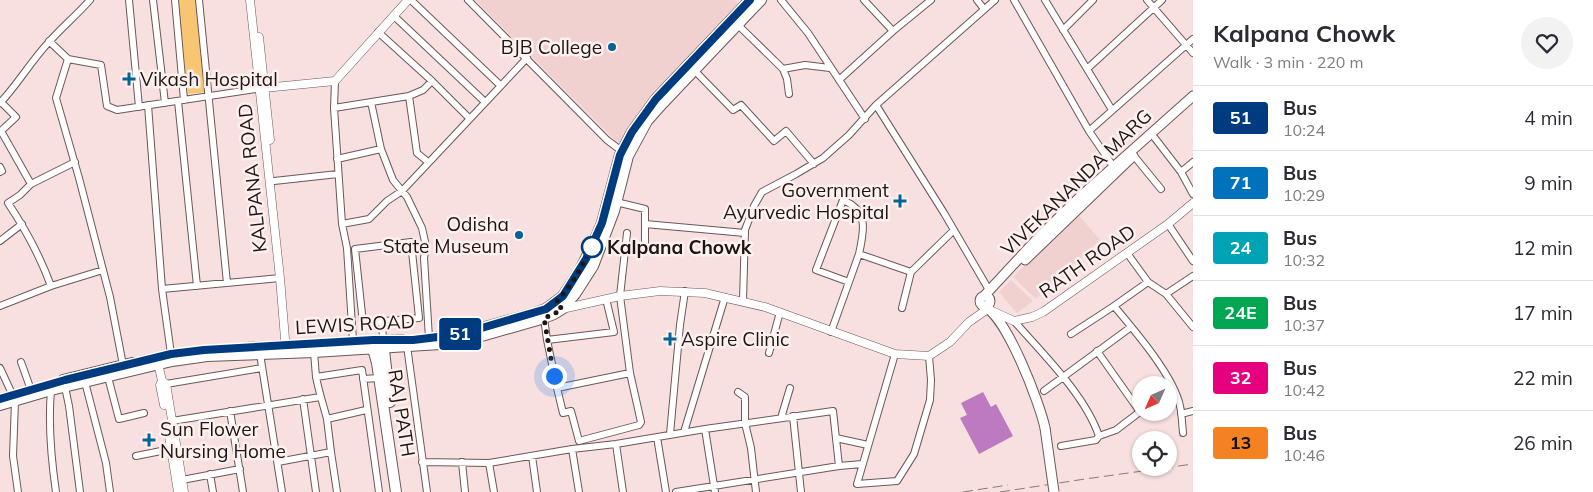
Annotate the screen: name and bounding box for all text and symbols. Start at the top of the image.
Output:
button: heart [1521,17,1573,69]
text: Kalpana Chowk [1213,18,1395,48]
place label: BJB College [501,35,602,59]
marker: BJB College [606,41,618,53]
text: Walk · 3 min · 220 m [1213,52,1364,72]
place label: Vikash Hospital [140,67,278,91]
marker: Vikash Hospital [122,72,136,86]
text: Bus [1283,96,1317,120]
street label: KALPANA ROAD [232,102,272,254]
street label: VIVEKANANDA MARG [996,104,1156,260]
text: 51 [1230,106,1251,129]
text: 4 min [1524,106,1573,130]
text: 10:24 [1283,120,1325,140]
text: Bus [1283,161,1317,185]
text: 71 [1230,171,1251,194]
text: 9 min [1524,171,1573,195]
place label: Government Ayurvedic Hospital [723,178,889,224]
text: 10:29 [1283,185,1325,205]
marker: Government Ayurvedic Hospital [893,194,907,208]
place label: Odisha State Museum [383,212,509,258]
street label: RATH ROAD [1034,219,1140,303]
text: Bus [1283,226,1317,250]
marker: Odisha State Museum [513,229,525,241]
place label: Kalpana Chowk [607,235,752,259]
marker: Kalpana Chowk [581,236,603,258]
text: 24 [1230,236,1251,259]
text: 12 min [1513,236,1573,260]
text: 10:32 [1283,250,1325,270]
text: Bus [1283,291,1317,315]
text: 24E [1224,301,1257,324]
text: 17 min [1513,301,1573,325]
street label: LEWIS ROAD [295,309,415,339]
text: 10:37 [1283,315,1325,335]
line badge: 51 [438,318,482,350]
text: 51 [449,322,471,345]
place label: Aspire Clinic [681,327,789,351]
marker: Aspire Clinic [663,332,677,346]
text: Bus [1283,356,1317,380]
your location [542,364,567,389]
text: 32 [1230,366,1251,389]
text: 22 min [1513,366,1573,390]
street label: RAJ PATH [383,368,421,458]
north arrow [1132,376,1178,421]
map controls [1132,376,1177,476]
text: 10:42 [1283,380,1325,400]
place label: Sun Flower Nursing Home [160,417,286,463]
text: Bus [1283,421,1317,445]
button: locate [1132,431,1177,476]
text: 13 [1230,431,1251,454]
text: 26 min [1513,431,1573,455]
marker: Sun Flower Nursing Home [142,433,156,447]
text: 10:46 [1283,445,1325,465]

